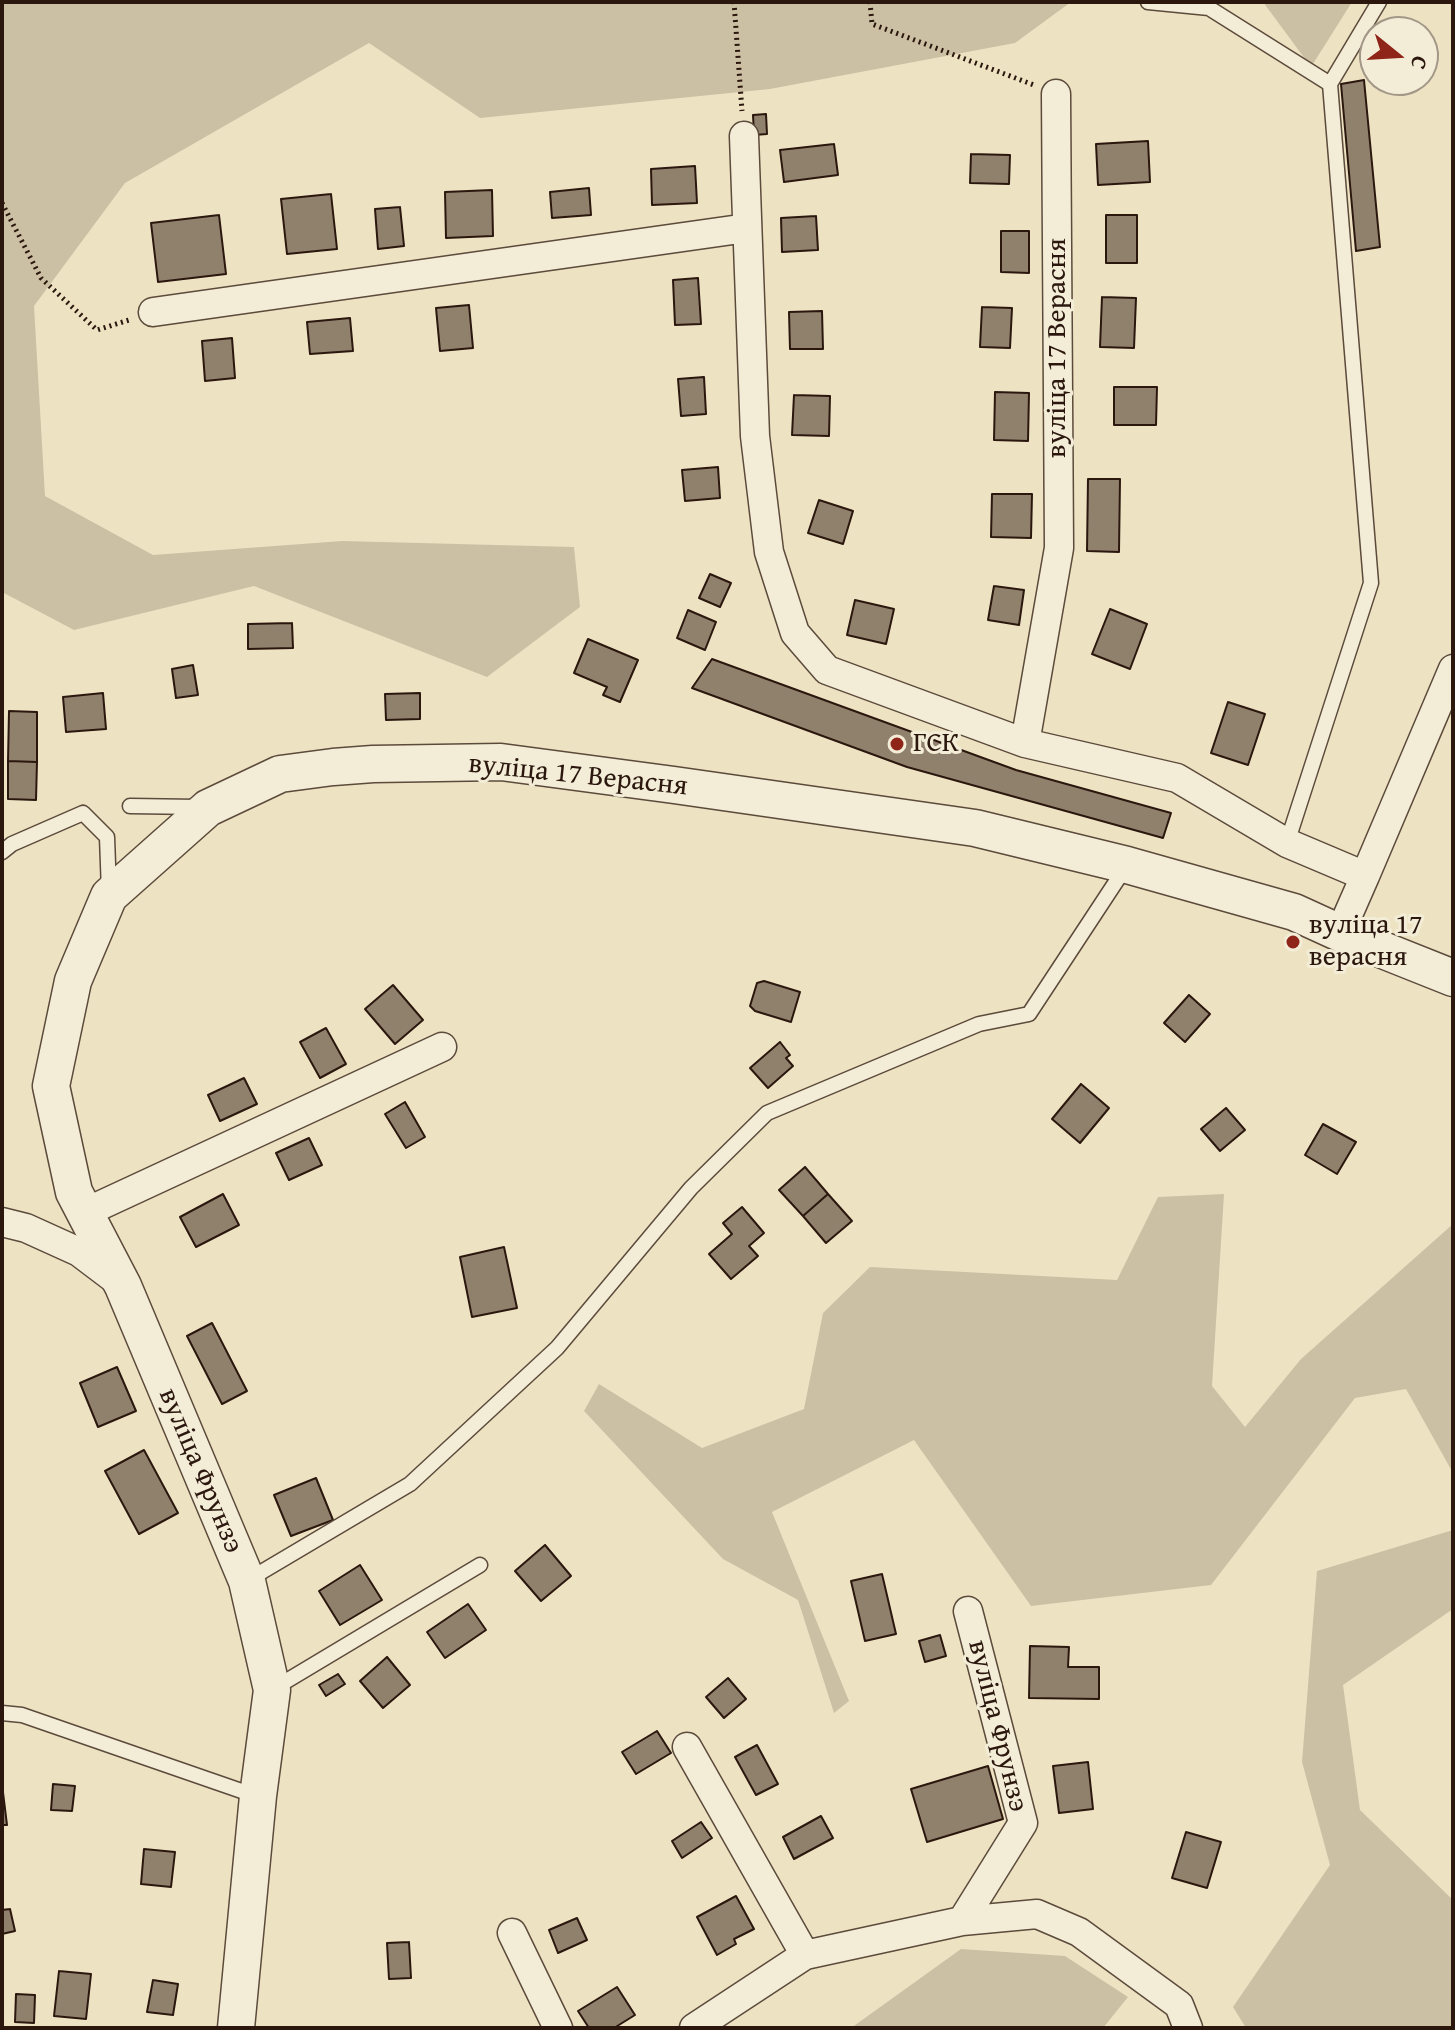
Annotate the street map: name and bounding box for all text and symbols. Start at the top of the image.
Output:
north arrow [1359,16,1439,96]
text: С [1403,52,1437,74]
street label: вуліца 17 Верасня [1041,238,1075,458]
place label: ГСК [913,727,959,761]
marker: ГСК [888,735,906,753]
street label: вуліца 17 Верасня [467,748,689,804]
place label: вуліца 17 верасня [1309,909,1423,975]
marker: вуліца 17 верасня [1284,933,1302,951]
street label: вуліца Фрунзэ [150,1384,250,1558]
street label: вуліца Фрунзэ [959,1637,1035,1815]

